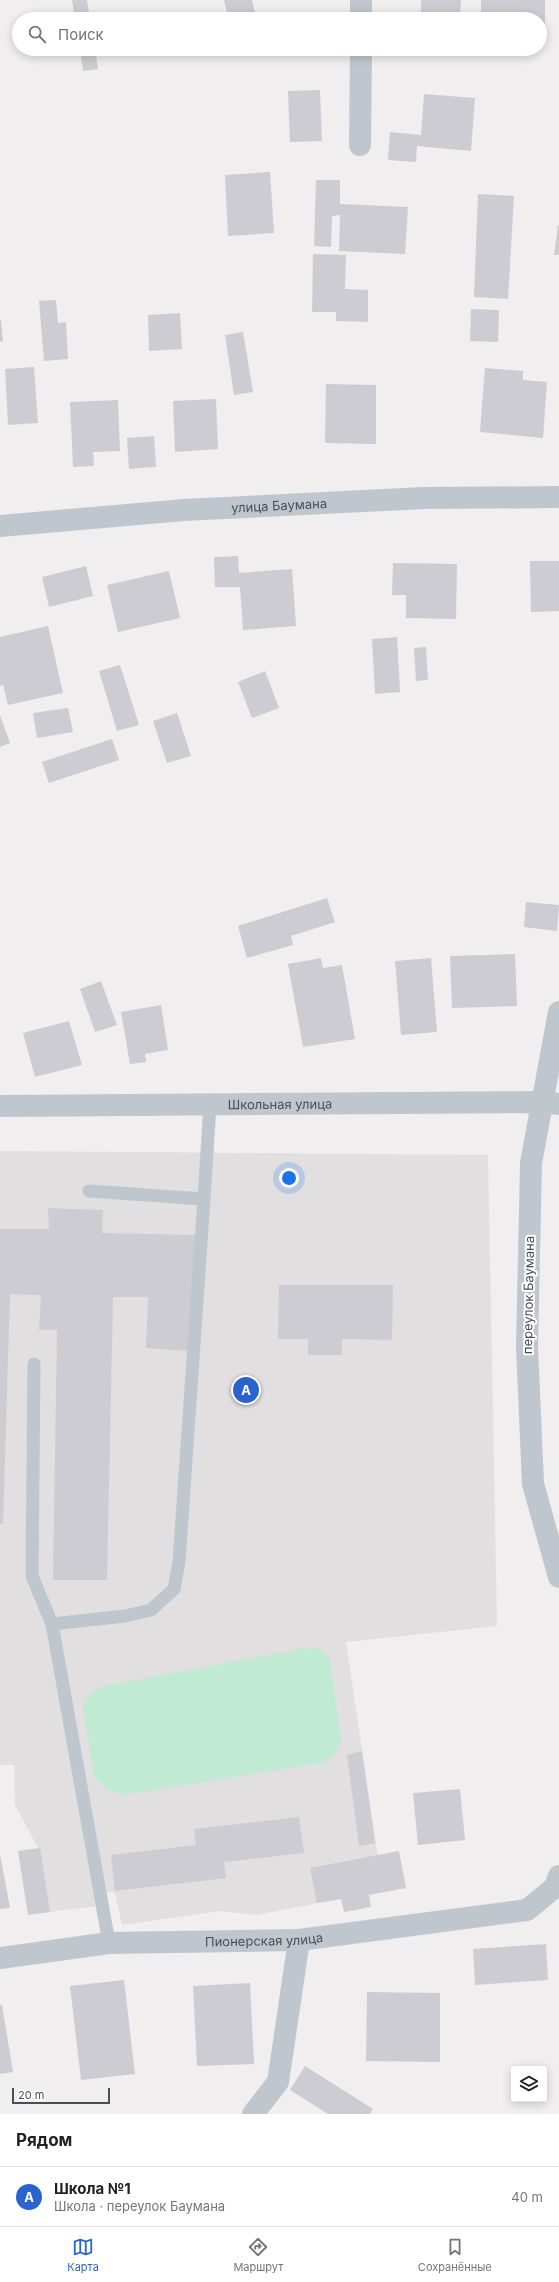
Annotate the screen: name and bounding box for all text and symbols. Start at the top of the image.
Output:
search box [12,12,547,56]
icon: search [26,23,48,45]
text: Поиск [58,25,104,44]
street label: улица Баумана [231,495,327,516]
street label: Школьная улица [228,1096,332,1112]
your location [279,1168,299,1188]
street label: переулок Баумана [519,1236,537,1354]
pin: A [233,1375,259,1405]
street label: Пионерская улица [205,1929,324,1949]
map controls [511,2066,547,2102]
button: layers [511,2066,547,2102]
scale bar [12,2086,110,2105]
text: 20 m [18,2088,44,2102]
text: Рядом [16,2130,72,2150]
text: Школа №1 [54,2179,131,2198]
text: A [24,2189,34,2205]
text: 40 m [511,2189,543,2205]
text: Школа · переулок Баумана [54,2198,225,2214]
tab: Карта [67,2236,99,2274]
tab: Маршрут [233,2236,283,2274]
tab: Сохранённые [418,2236,492,2274]

